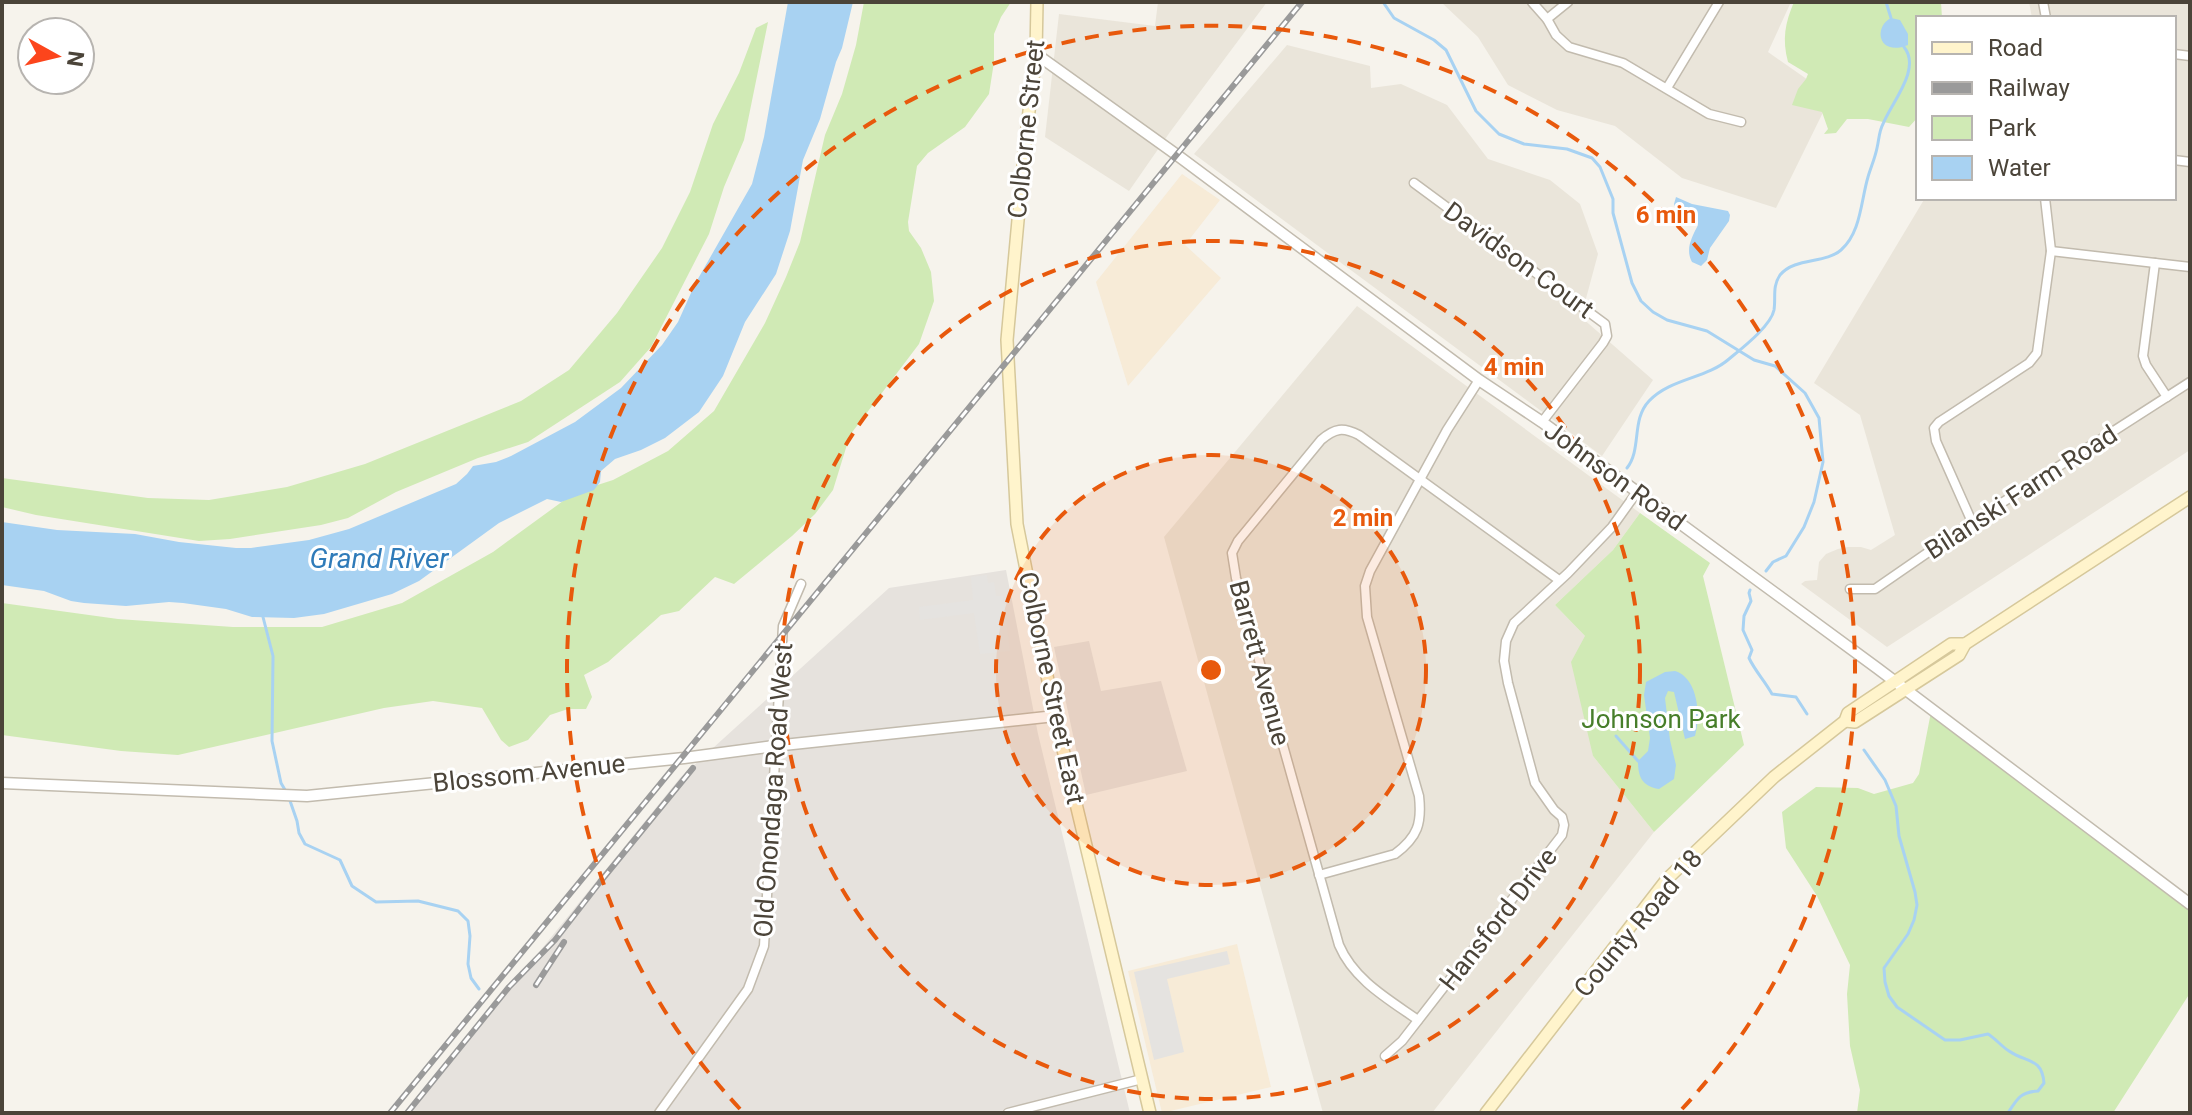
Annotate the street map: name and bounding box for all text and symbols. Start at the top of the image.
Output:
north arrow [16,16,96,96]
legend [1916,16,2176,200]
text: Road [1988,34,2043,62]
street label: Colborne Street [1002,38,1050,220]
text: N [62,49,89,68]
text: Railway [1988,74,2070,102]
text: Park [1988,114,2037,142]
text: Water [1988,154,2051,182]
street label: Davidson Court [1438,196,1600,324]
text: 6 min [1636,201,1696,229]
text: 4 min [1484,353,1544,381]
street label: Johnson Road [1539,415,1691,537]
street label: Bilanski Farm Road [1920,419,2122,565]
text: 2 min [1333,504,1393,532]
water label: Grand River [309,542,449,575]
street label: Colborne Street East [1013,569,1091,807]
street label: Barrett Avenue [1224,577,1296,749]
street label: Old Onondaga Road West [748,642,798,938]
centre of rings [1197,656,1225,684]
park label: Johnson Park [1581,704,1741,734]
street label: Blossom Avenue [431,748,627,798]
street label: Hansford Drive [1433,842,1563,996]
street label: County Road 18 [1568,843,1708,1003]

